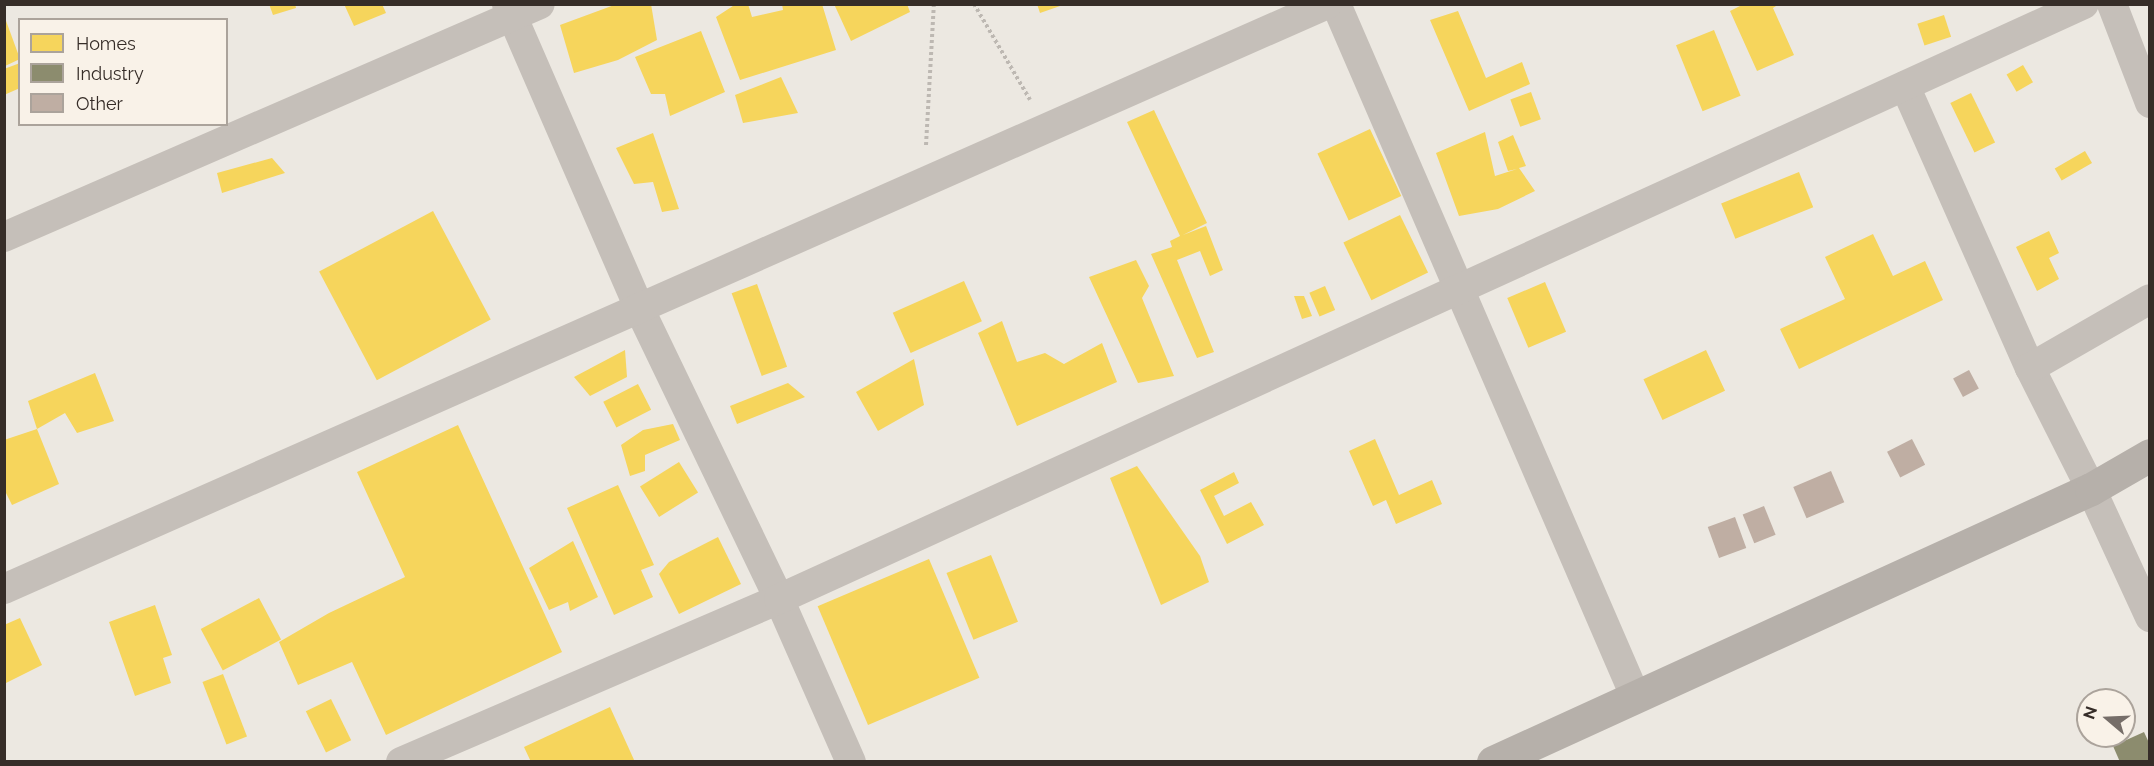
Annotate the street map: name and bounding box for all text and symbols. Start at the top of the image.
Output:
legend [18,18,228,126]
text: Homes [76,33,136,54]
text: Industry [76,63,144,84]
text: Other [76,93,123,114]
north arrow [2076,688,2136,748]
text: N [2079,704,2101,721]

